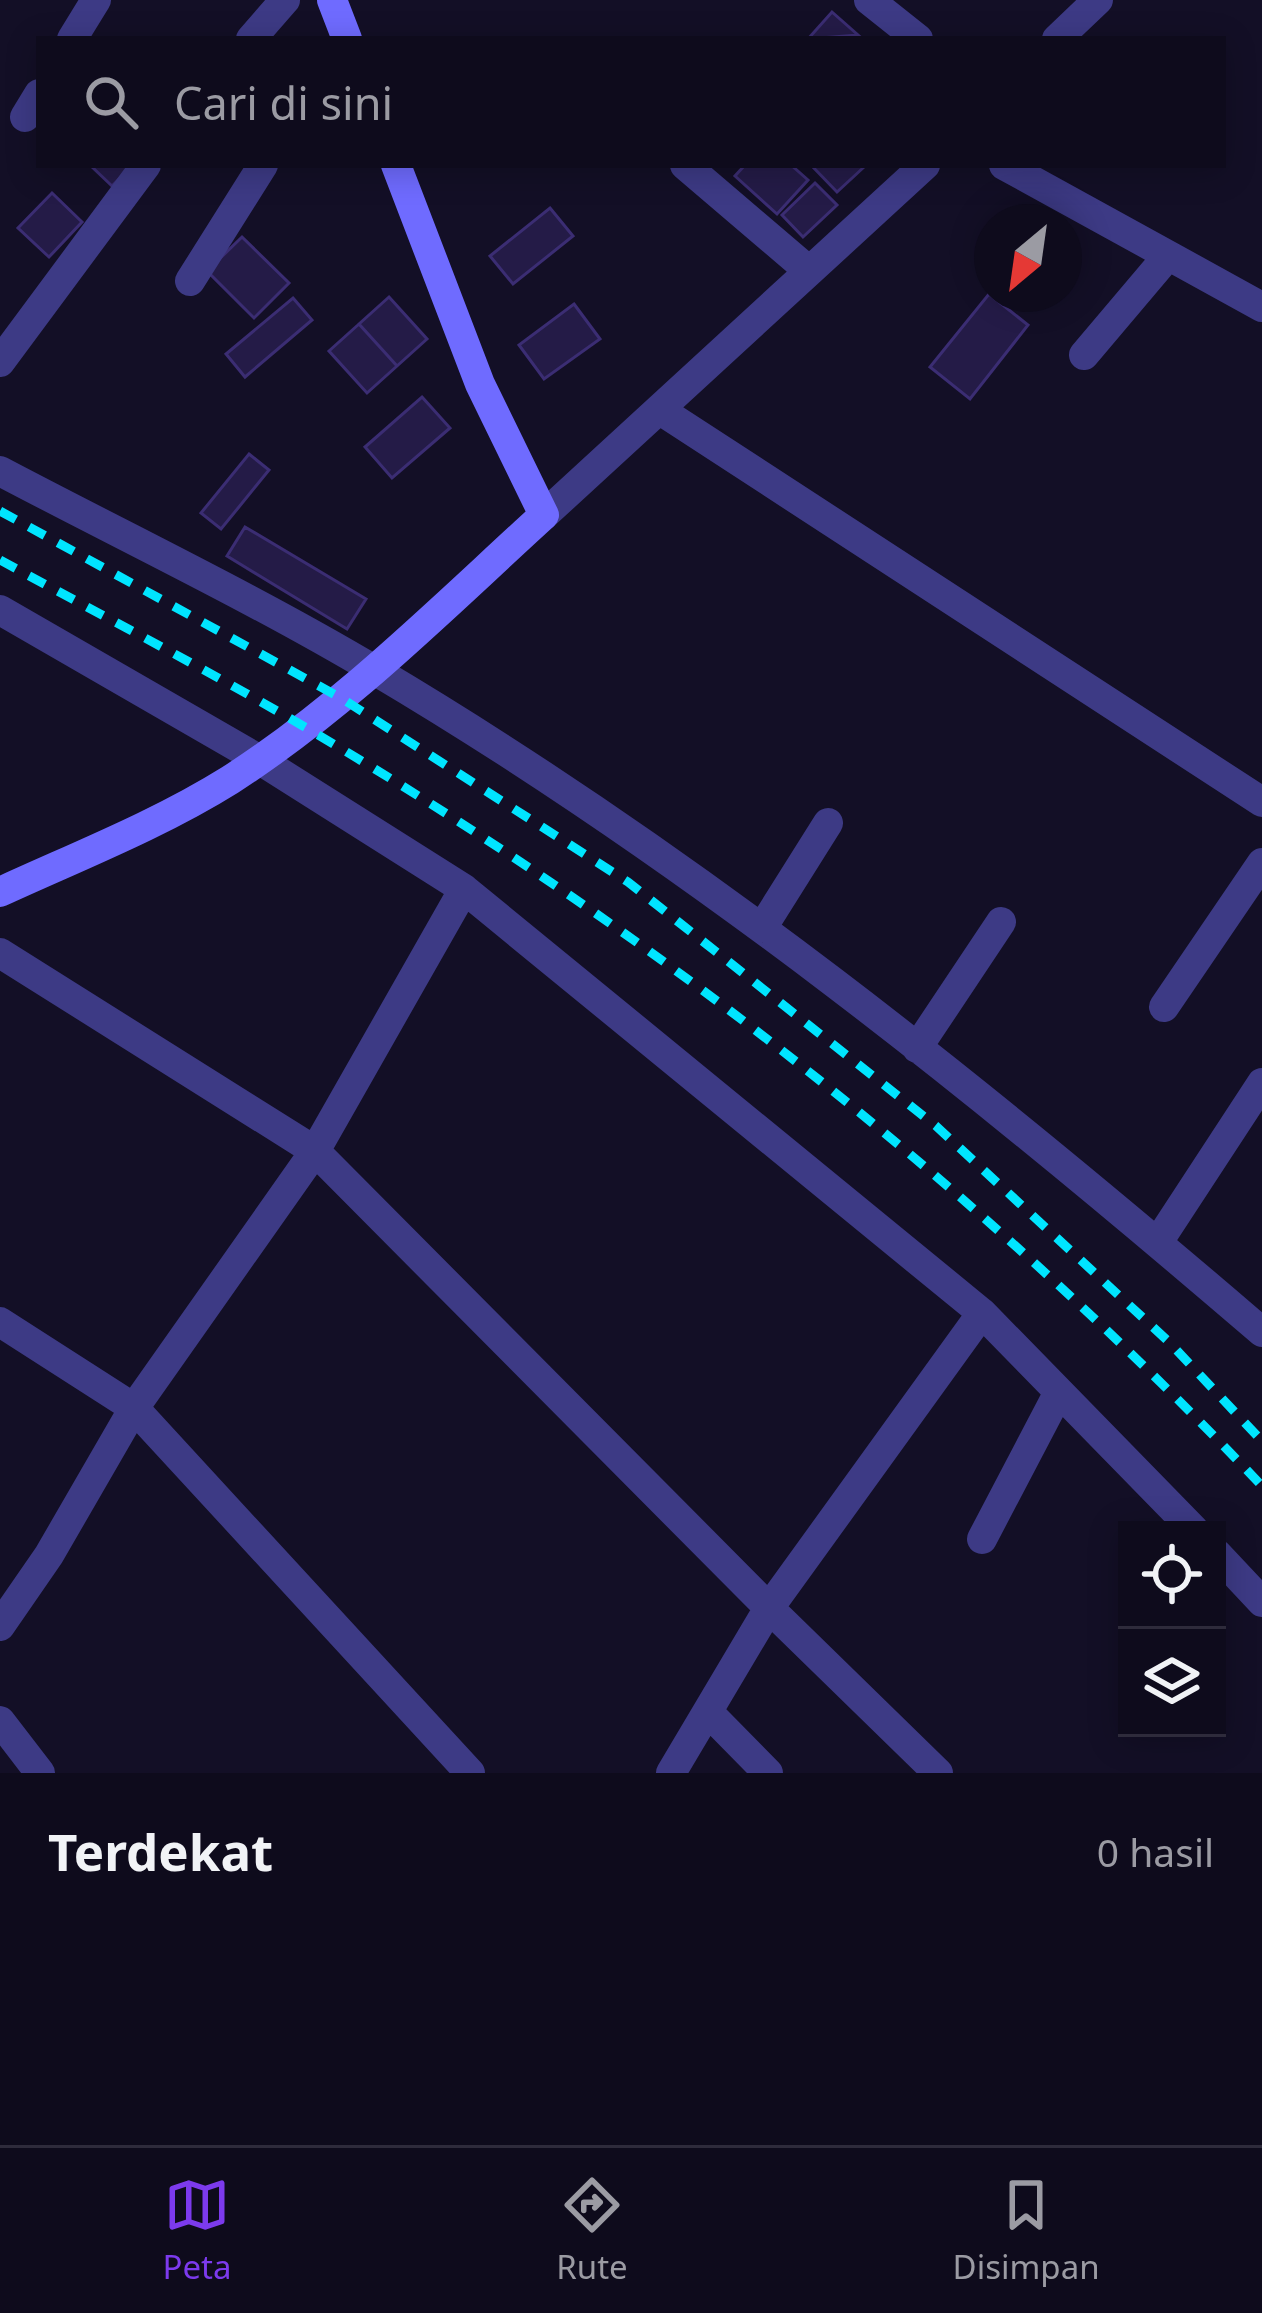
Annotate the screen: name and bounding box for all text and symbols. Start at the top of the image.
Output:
search box [36,36,1226,168]
icon: search [78,69,144,135]
text: Cari di sini [174,72,393,133]
north arrow [974,204,1082,312]
map controls [1118,1521,1226,1737]
button: locate [1118,1521,1226,1629]
button: layers [1118,1629,1226,1737]
text: Terdekat [48,1816,273,1886]
text: 0 hasil [1097,1825,1214,1878]
tab: Peta [162,2172,231,2289]
tab: Rute [556,2172,628,2289]
tab: Disimpan [953,2172,1100,2289]

